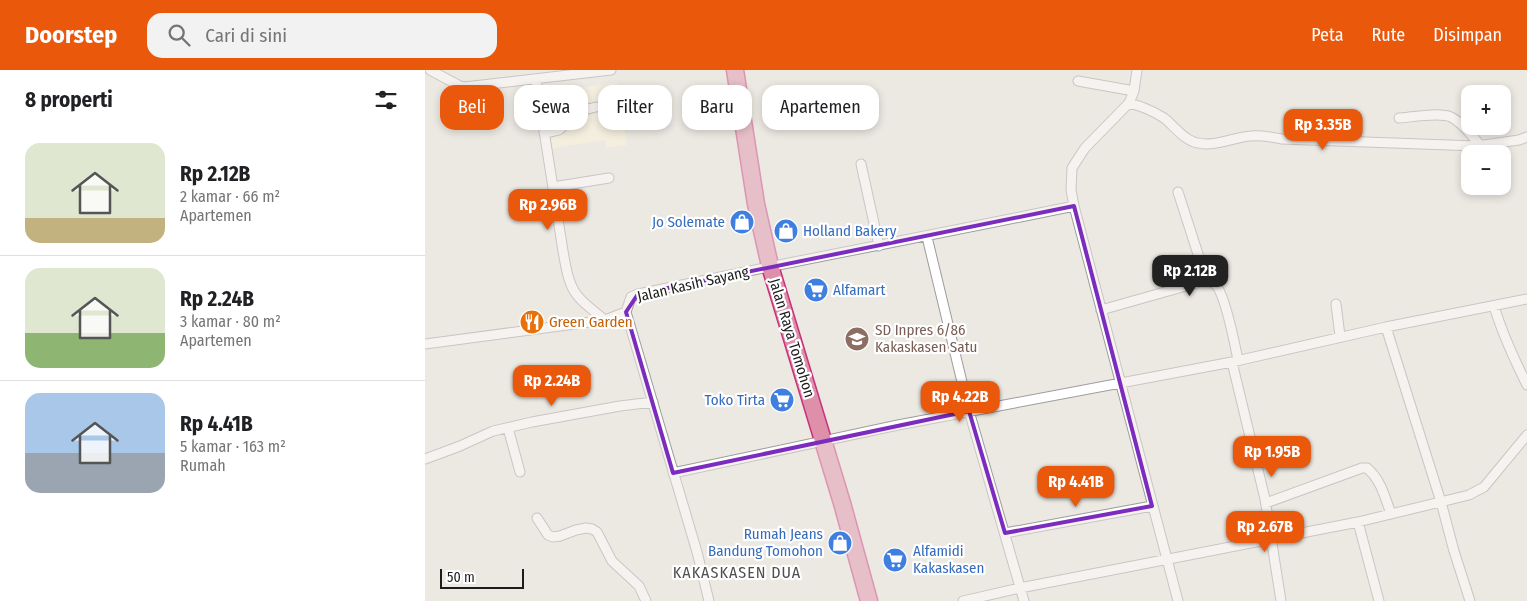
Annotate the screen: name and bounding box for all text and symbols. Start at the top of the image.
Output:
search box [147,13,497,58]
text: Doorstep [25,21,117,49]
icon: search [165,21,193,49]
text: Cari di sini [205,24,287,47]
text: Peta [1311,24,1343,46]
text: Rute [1371,24,1405,46]
text: Disimpan [1433,24,1502,46]
chip: Beli [440,85,504,130]
chip: Sewa [514,85,588,130]
chip: Filter [598,85,672,130]
chip: Baru [682,85,752,130]
chip: Apartemen [762,85,879,130]
map controls [1461,85,1511,195]
button: + [1461,85,1511,135]
icon: filters [372,86,400,114]
text: 8 properti [25,87,113,113]
pin: Rp 3.35B [1271,108,1375,151]
text: Rp 3.35B [1295,115,1351,134]
button: − [1461,145,1511,195]
text: Rp 2.12B [180,161,250,187]
icon: home [65,163,125,223]
text: 2 kamar · 66 m² [180,187,280,206]
pin: Rp 2.96B [496,189,600,231]
text: Rp 2.96B [519,195,577,214]
text: Apartemen [180,206,252,225]
shop icon: Jo Solemate [729,209,755,235]
place label: Jo Solemate [652,213,725,231]
shop icon: Holland Bakery [773,218,799,244]
place label: Holland Bakery [803,222,897,240]
pin: Rp 2.12B [1138,254,1242,297]
text: Rp 2.12B [1163,261,1217,280]
street label: Jalan Kasih Sayang [635,262,751,306]
street label: Jalan Raya Tomohon [765,276,819,400]
supermarket icon: Alfamart [803,277,829,303]
place label: Alfamart [833,281,886,299]
text: Rp 2.24B [180,286,254,312]
icon: home [65,288,125,348]
restaurant icon: Green Garden [519,309,545,335]
text: 3 kamar · 80 m² [180,312,281,331]
place label: Green Garden [549,313,633,331]
place label: SD Inpres 6/86 Kakaskasen Satu [875,321,977,356]
school or university icon: SD Inpres 6/86 Kakaskasen Satu [844,326,870,352]
text: Apartemen [180,331,252,350]
pin: Rp 2.24B [500,364,604,407]
text: Rp 2.24B [524,371,580,390]
pin: Rp 4.22B [908,380,1012,423]
supermarket icon: Toko Tirta [769,387,795,413]
text: Rp 4.22B [932,387,988,406]
place label: Toko Tirta [705,391,765,409]
text: Rp 4.41B [180,411,253,437]
icon: home [65,413,125,473]
pin: Rp 1.95B [1220,436,1324,478]
text: 5 kamar · 163 m² [180,437,286,456]
text: Rp 1.95B [1244,442,1300,461]
text: Rumah [180,456,226,475]
pin: Rp 4.41B [1024,466,1128,508]
text: Rp 4.41B [1048,472,1104,491]
pin: Rp 2.67B [1213,510,1317,553]
text: Rp 2.67B [1237,517,1293,536]
place label: Rumah Jeans Bandung Tomohon [708,525,823,560]
shop icon: Rumah Jeans Bandung Tomohon [827,530,853,556]
place label: Alfamidi Kakaskasen [913,542,984,577]
supermarket icon: Alfamidi Kakaskasen [882,547,908,573]
district label: KAKASKASEN DUA [673,563,801,582]
scale bar [440,566,524,589]
text: 50 m [447,569,475,586]

